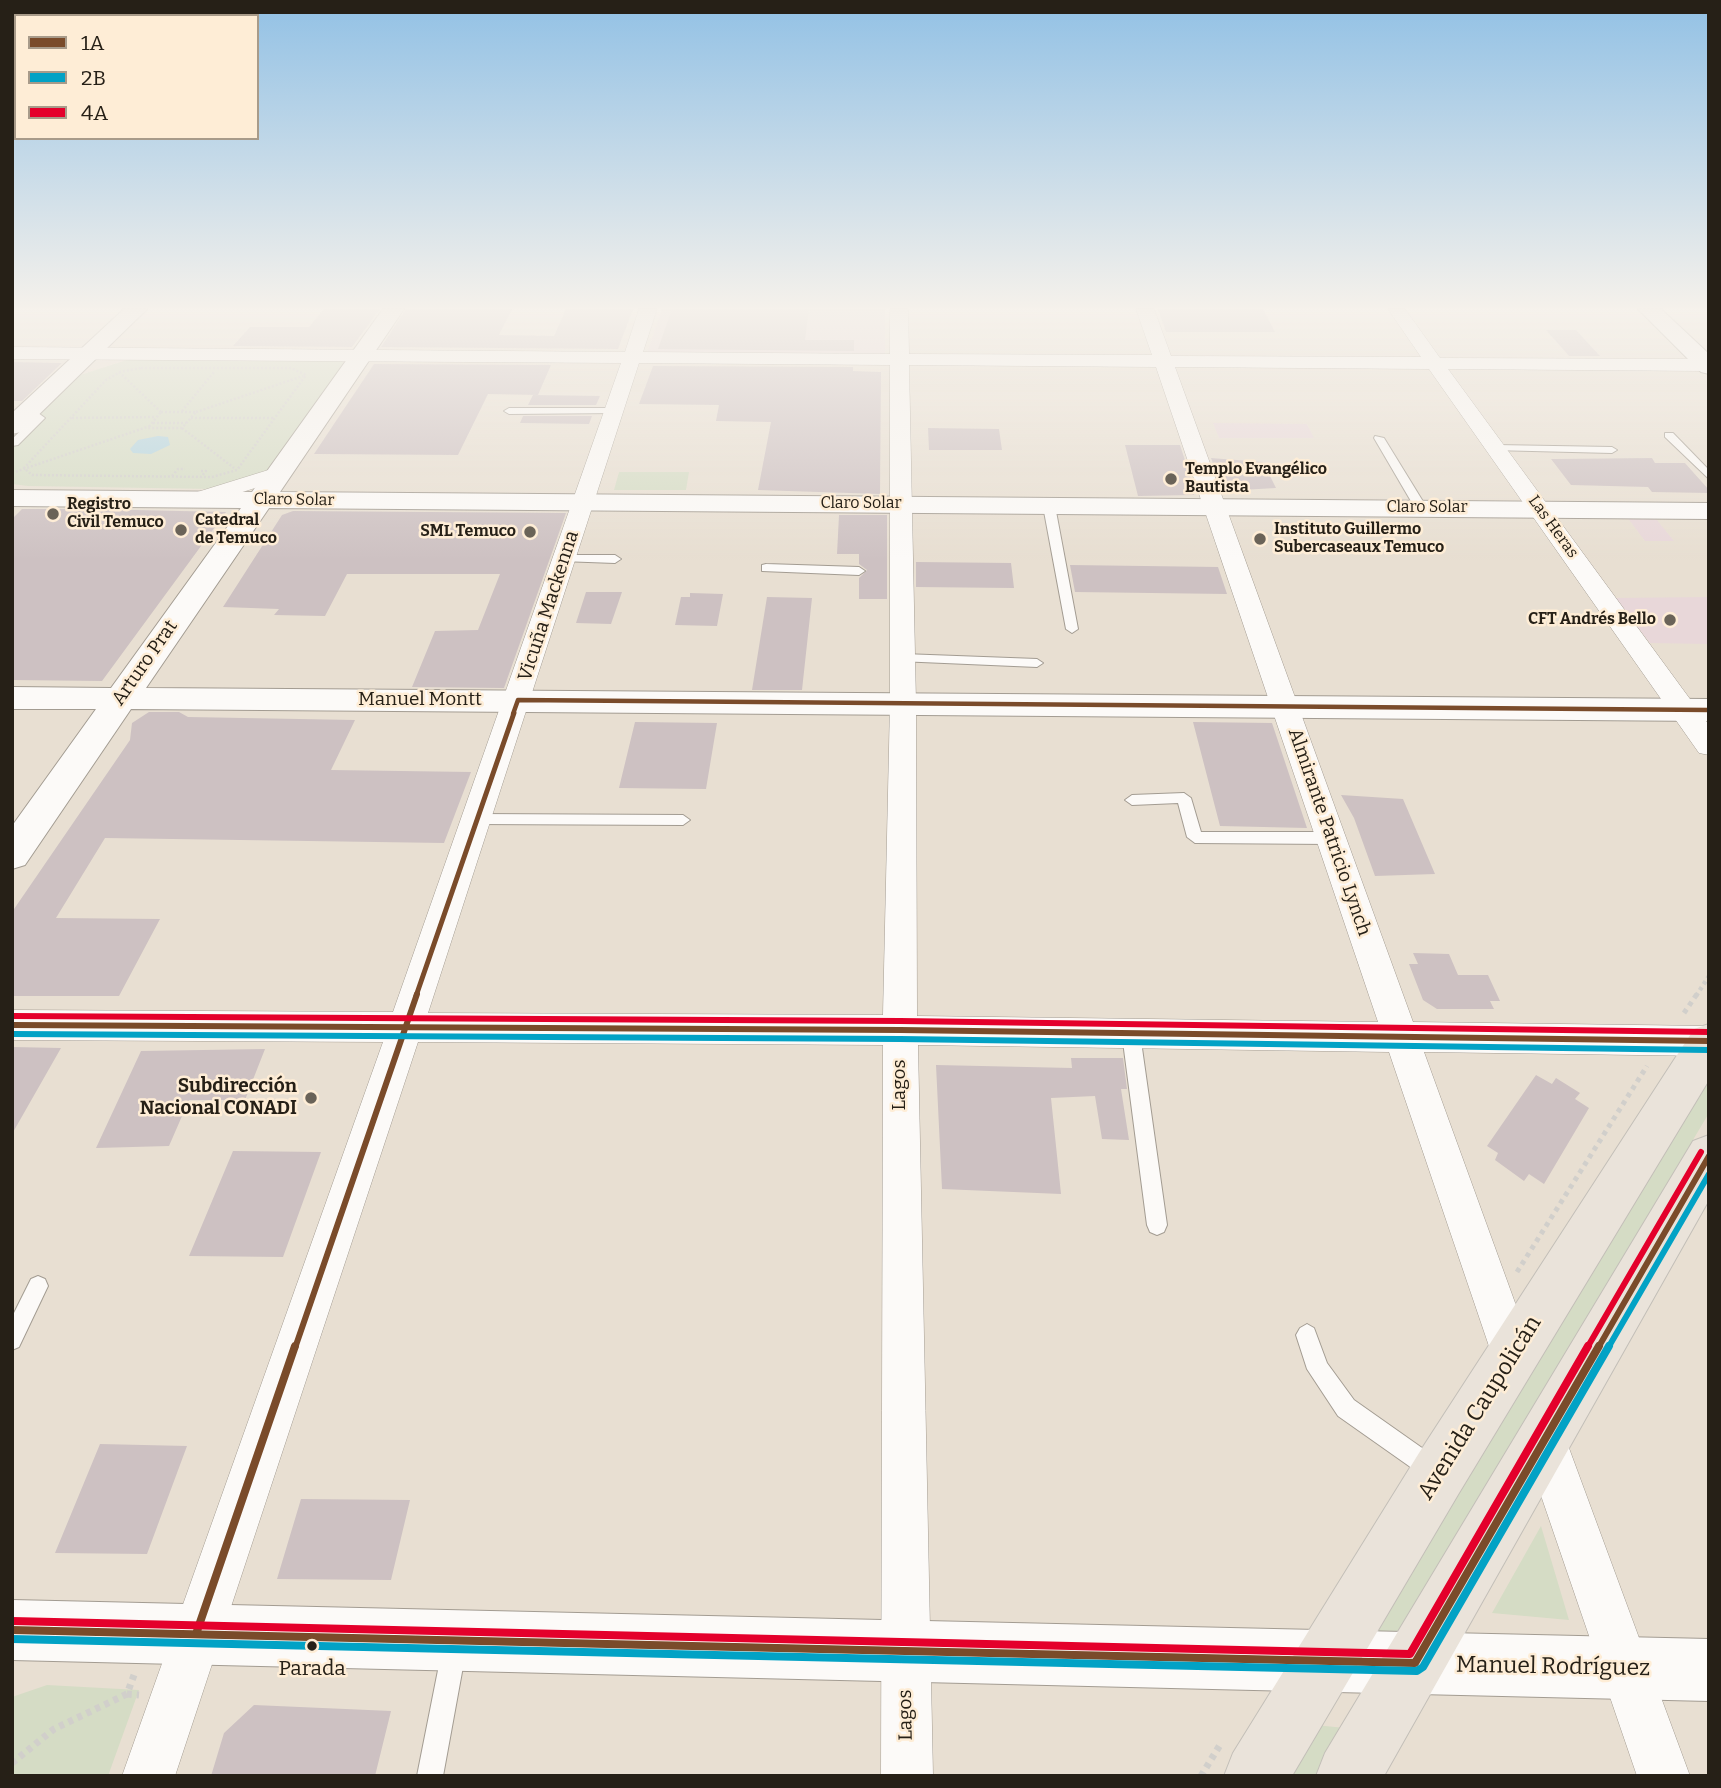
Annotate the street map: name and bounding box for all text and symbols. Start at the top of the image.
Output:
legend [14,14,259,140]
text: 1A [81,30,104,56]
text: 2B [81,65,106,91]
text: 4A [81,100,108,126]
place label: Templo Evangélico Bautista [1185,460,1327,498]
marker: Templo Evangélico Bautista [1163,471,1179,487]
street label: Claro Solar [253,490,335,510]
street label: Las Heras [1524,492,1582,562]
street label: Claro Solar [821,494,901,514]
place label: Registro Civil Temuco [67,495,164,533]
street label: Claro Solar [1387,498,1467,518]
marker: Registro Civil Temuco [45,506,61,522]
place label: Catedral de Temuco [195,511,277,549]
place label: Instituto Guillermo Subercaseaux Temuco [1274,520,1444,558]
marker: Catedral de Temuco [173,522,189,538]
place label: SML Temuco [420,522,516,542]
marker: SML Temuco [522,524,538,540]
street label: Vicuña Mackenna [514,528,584,684]
marker: Instituto Guillermo Subercaseaux Temuco [1252,531,1268,547]
place label: CFT Andrés Bello [1528,610,1656,630]
marker: CFT Andrés Bello [1662,612,1678,628]
street label: Arturo Prat [107,616,183,710]
street label: Manuel Montt [358,689,482,711]
street label: Almirante Patricio Lynch [1283,725,1375,939]
street label: Lagos [889,1059,911,1111]
place label: Subdirección Nacional CONADI [140,1076,297,1120]
marker: Subdirección Nacional CONADI [303,1090,319,1106]
street label: Avenida Caupolicán [1412,1311,1548,1505]
marker: Parada [305,1639,319,1653]
street label: Manuel Rodríguez [1456,1652,1650,1682]
place label: Parada [278,1656,346,1682]
street label: Lagos [894,1689,918,1741]

